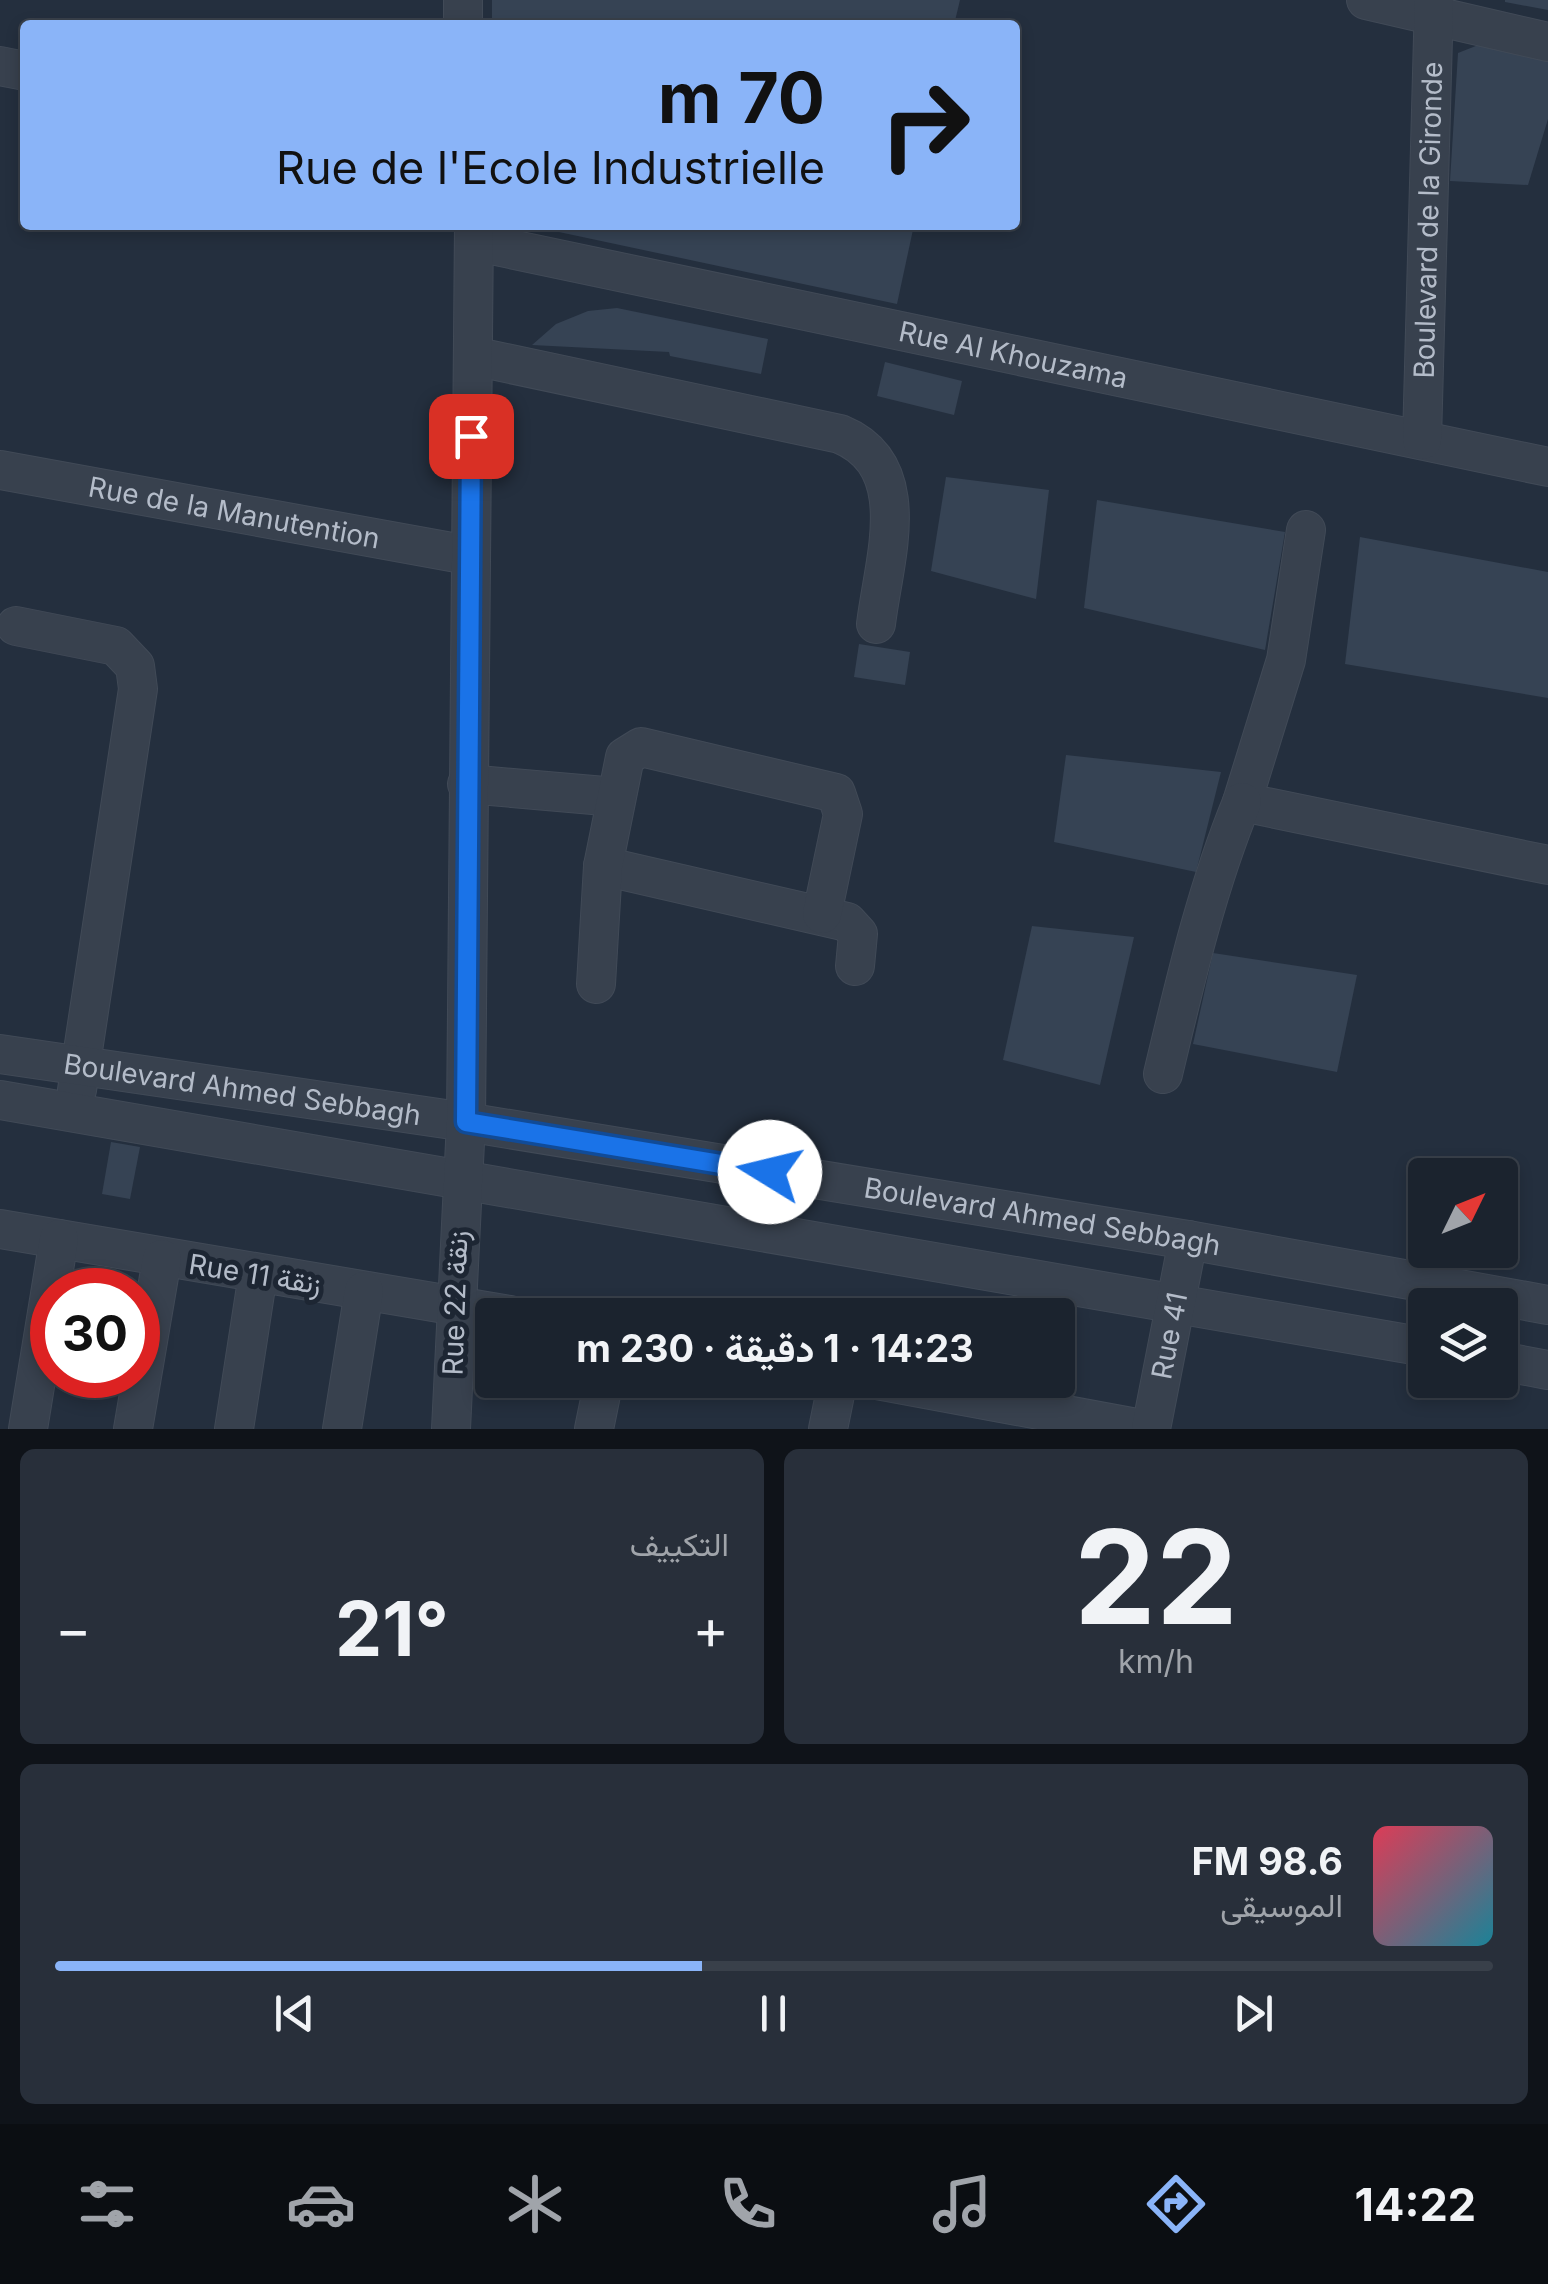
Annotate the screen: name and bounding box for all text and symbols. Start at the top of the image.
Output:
text: 70 m [658,55,825,140]
icon: right [860,60,990,190]
street label: Boulevard de la Gironde [1407,61,1449,379]
text: Rue de l'Ecole Industrielle [276,140,825,195]
street label: Rue Al Khouzama [896,314,1131,395]
pin [429,394,514,479]
icon: arrive [444,409,499,464]
street label: Rue de la Manutention [86,469,383,556]
street label: Boulevard Ahmed Sebbagh [61,1047,423,1132]
position arrow [718,1120,822,1224]
north arrow [1408,1158,1518,1268]
map controls [1408,1158,1518,1398]
street label: Boulevard Ahmed Sebbagh [862,1170,1223,1263]
street label: Rue 22 زنقة [435,1230,476,1376]
street label: Rue 11 زنقة [186,1247,324,1302]
speed limit sign: 30 [30,1268,160,1398]
button: layers [1408,1288,1518,1398]
street label: Rue 41 [1144,1289,1194,1382]
text: 14:23 · 1 دقيقة · 230 m [576,1325,974,1371]
text: 22 [1074,1498,1238,1655]
text: التكييف [630,1525,729,1564]
text: 21° [335,1583,449,1674]
text: − [55,1596,91,1662]
text: + [693,1596,729,1662]
text: km/h [1118,1642,1194,1681]
text: 98.6 FM [1191,1838,1343,1884]
text: الموسيقى [1220,1886,1343,1925]
icon: previous [267,1986,322,2041]
icon: pause [746,1986,801,2041]
icon: next [1226,1986,1281,2041]
icon: filters [72,2169,142,2239]
icon: car [286,2169,356,2239]
icon: climate [500,2169,570,2239]
icon: phone [713,2169,783,2239]
icon: music [927,2169,997,2239]
icon: directions [1141,2169,1211,2239]
text: 14:22 [1355,2177,1476,2232]

